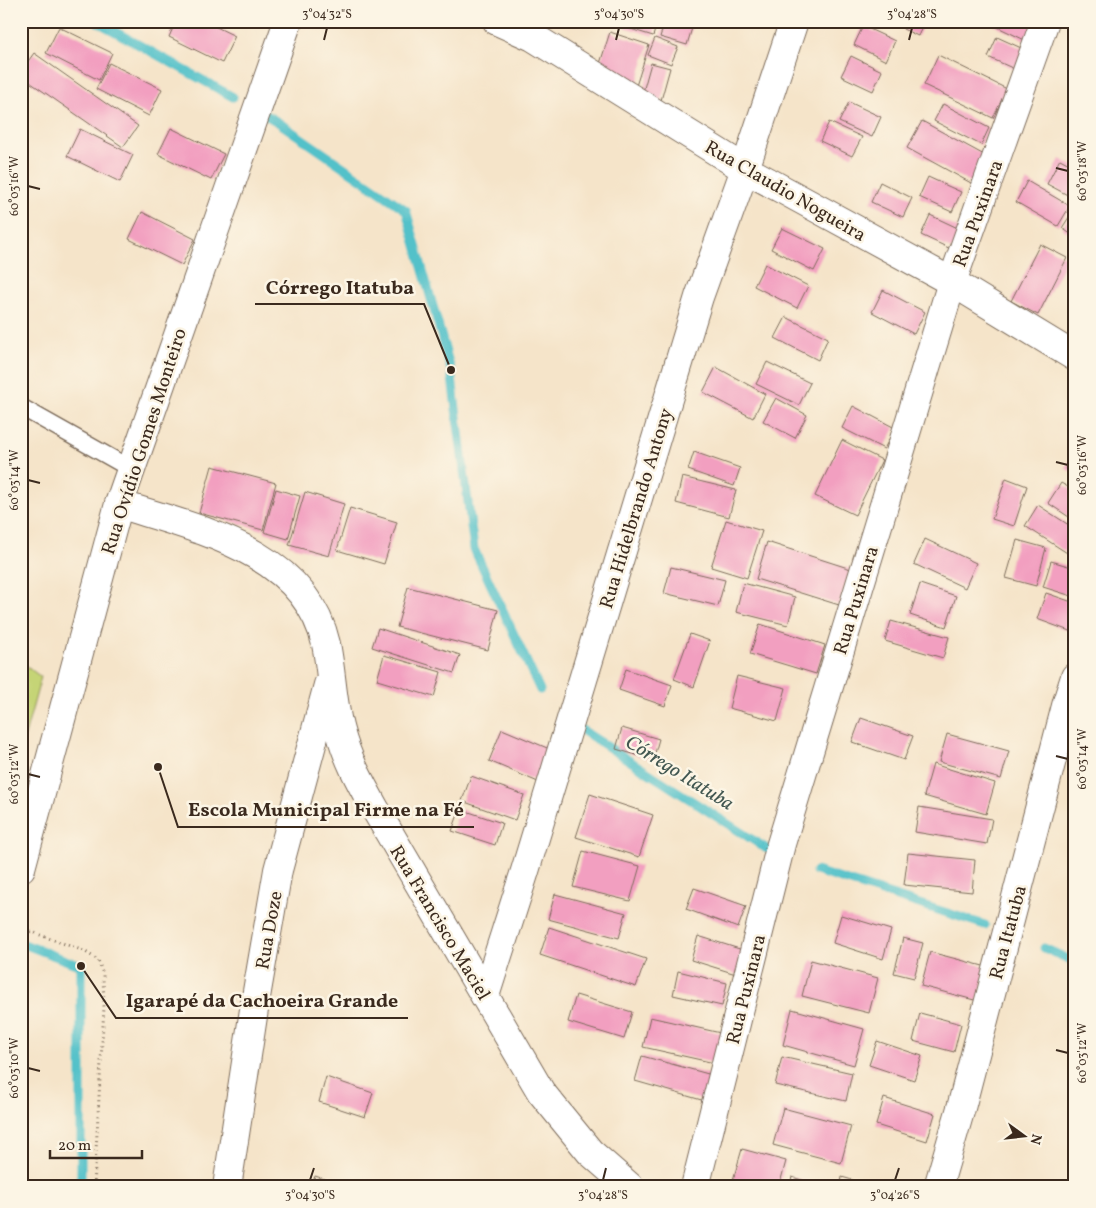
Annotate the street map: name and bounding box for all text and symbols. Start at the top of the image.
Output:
text: 3°04'32"S [302,7,352,23]
text: 3°04'30"S [594,7,644,23]
text: 3°04'28"S [887,7,937,23]
street label: Rua Claudio Nogueira [700,135,870,249]
text: 60°03'18"W [1075,141,1091,201]
text: 60°03'16"W [7,156,23,216]
street label: Rua Puxinara [947,156,1010,271]
callout: Córrego Itatuba [255,269,424,304]
text: Córrego Itatuba [266,275,414,303]
street label: Rua Ovídio Gomes Monteiro [96,325,194,558]
street label: Rua Hidelbrando Antony [594,405,680,612]
text: 60°03'16"W [1075,435,1091,495]
text: 60°03'14"W [7,450,23,510]
street label: Rua Puxinara [828,543,886,658]
water label: Córrego Itatuba [619,729,739,818]
text: 60°03'14"W [1075,729,1091,789]
text: 60°03'12"W [7,744,23,804]
callout: Escola Municipal Firme na Fé [178,792,474,827]
text: Escola Municipal Firme na Fé [188,797,464,825]
street label: Rua Francisco Maciel [383,841,496,1006]
street label: Rua Itatuba [984,882,1034,983]
street label: Rua Doze [250,889,290,972]
street label: Rua Puxinara [721,932,773,1047]
callout: Igarapé da Cachoeira Grande [116,983,408,1018]
text: Igarapé da Cachoeira Grande [126,988,398,1016]
text: 60°03'12"W [1075,1023,1091,1083]
text: 60°03'10"W [7,1037,23,1099]
north arrow [998,1110,1048,1160]
scale bar [50,1128,142,1160]
text: N [1025,1132,1046,1146]
text: 20 m [58,1136,91,1157]
text: 3°04'30"S [285,1188,335,1204]
text: 3°04'28"S [578,1188,628,1204]
text: 3°04'26"S [870,1188,920,1204]

